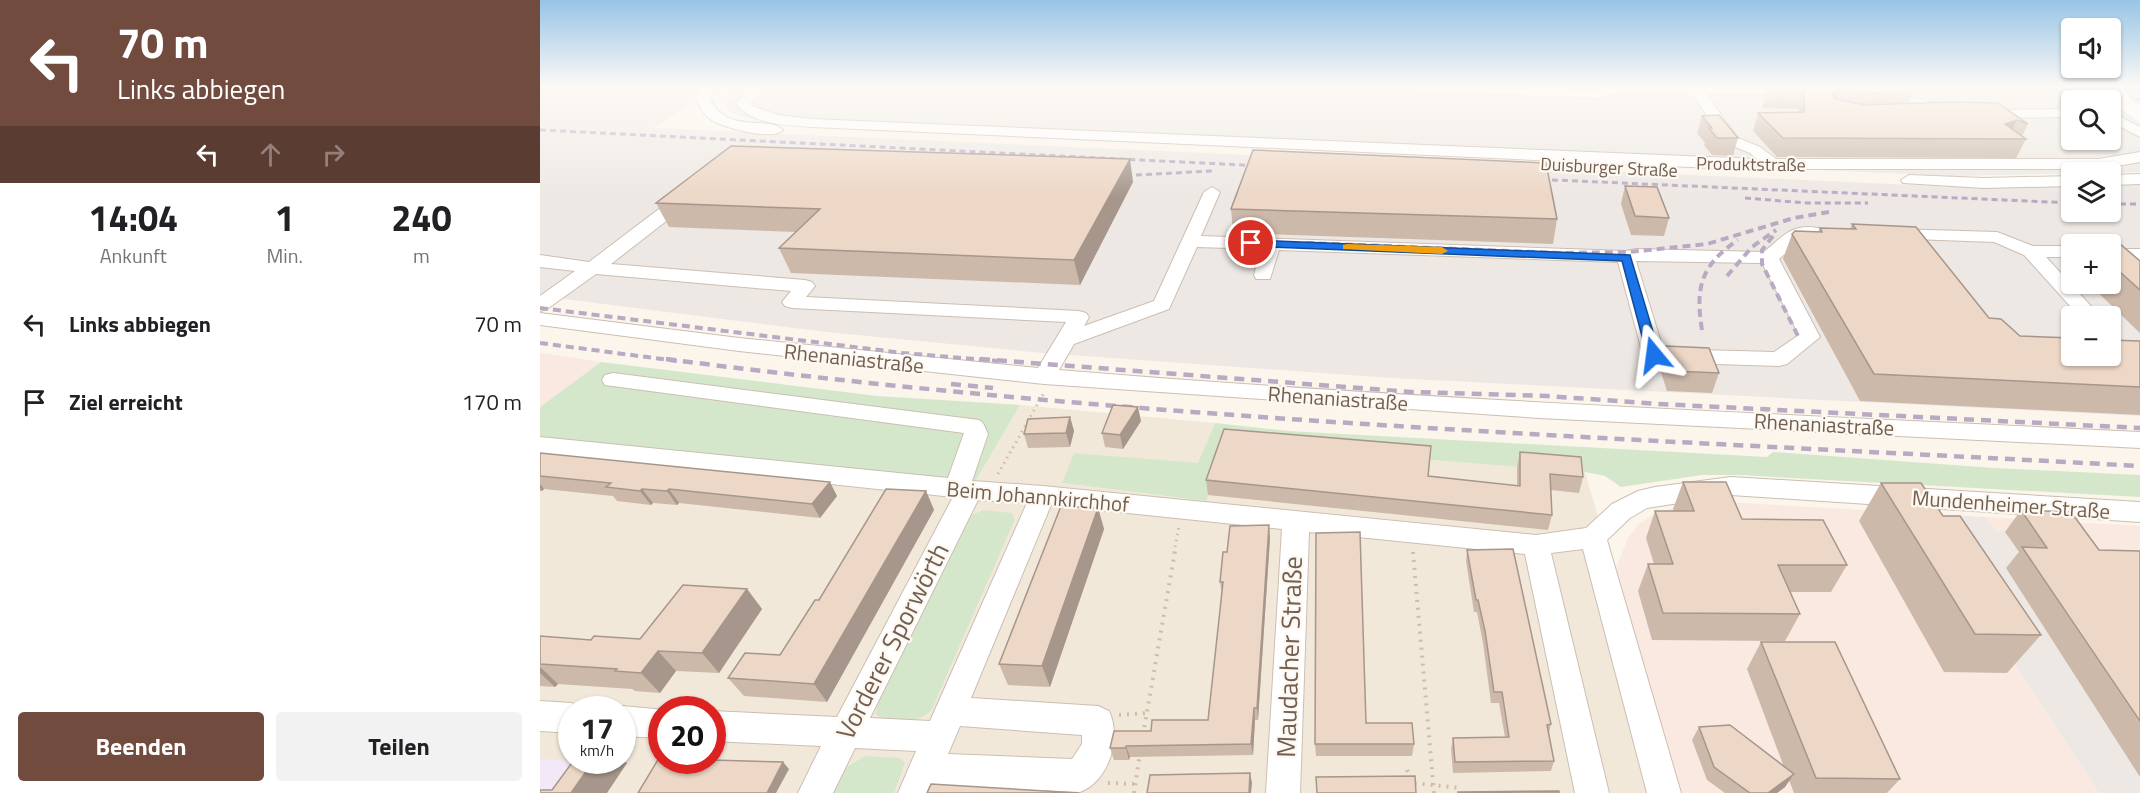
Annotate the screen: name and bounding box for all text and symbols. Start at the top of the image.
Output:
text: 70 m [117,10,209,74]
map controls [2061,18,2121,366]
button: sound [2061,18,2121,78]
icon: left [18,24,96,102]
text: Links abbiegen [117,68,285,109]
button: search [2061,90,2121,150]
icon: left [191,138,224,171]
icon: ahead [254,138,287,171]
icon: right [317,138,350,171]
street label: Duisburger Straße [1540,150,1678,184]
street label: Produktstraße [1696,150,1806,178]
button: layers [2061,162,2121,222]
text: 14:04 [88,190,178,245]
text: 1 [275,190,295,245]
text: 240 [391,190,452,245]
pin [1225,217,1276,268]
icon: arrive [1234,226,1267,259]
button: + [2061,234,2121,294]
text: Ankunft [100,240,167,271]
text: Min. [267,240,303,271]
text: m [413,240,430,271]
button: − [2061,306,2121,366]
text: Links abbiegen [69,307,211,341]
text: 70 m [474,307,522,341]
icon: left [18,308,51,341]
position arrow [1622,323,1686,387]
street label: Rhenaniastraße [782,335,926,381]
street label: Rhenaniastraße [1267,377,1409,419]
text: Ziel erreicht [69,385,183,419]
text: 170 m [462,385,522,419]
icon: arrive [18,386,51,419]
street label: Rhenaniastraße [1753,404,1895,444]
street label: Beim Johannkirchhof [945,472,1131,520]
street label: Mundenheimer Straße [1911,481,2111,527]
street label: Vorderer Sporwörth [826,536,958,746]
street label: Maudacher Straße [1266,556,1312,758]
speed limit sign: 20 [648,696,726,774]
text: 17 [580,705,614,751]
button: Beenden [18,712,264,781]
button: Teilen [276,712,522,781]
text: km/h [580,739,614,762]

